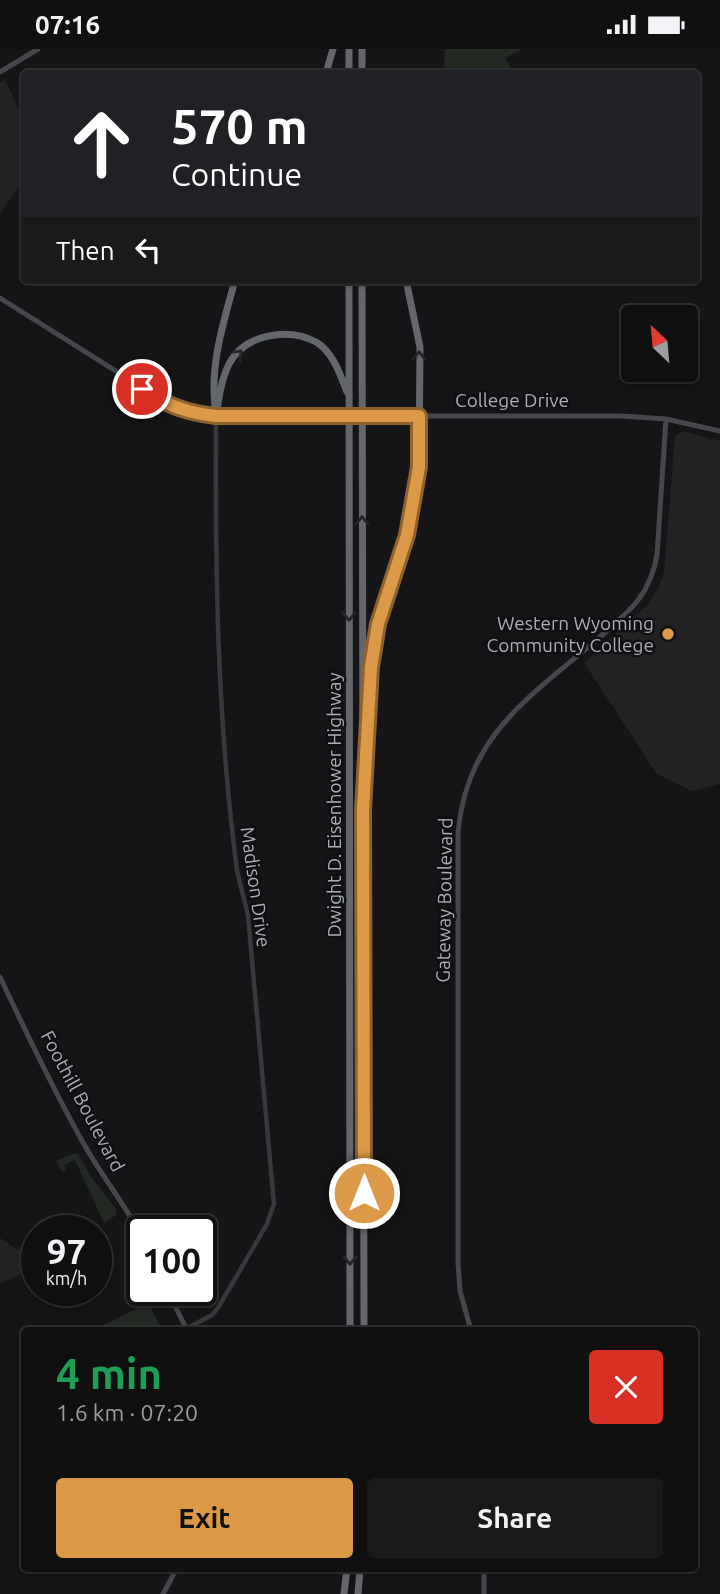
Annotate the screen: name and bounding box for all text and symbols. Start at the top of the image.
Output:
text: 07:16 [35,10,100,39]
icon: ahead [56,98,147,189]
text: 570 m [171,98,308,153]
text: Continue [171,156,302,192]
icon: left [129,231,167,269]
text: Then [56,236,115,265]
north arrow [621,305,698,381]
map controls [621,305,698,382]
one-way arrow [230,349,243,362]
one-way arrow [411,351,427,361]
pin [112,359,172,419]
icon: arrive [123,370,161,408]
street label: College Drive [455,389,569,411]
one-way arrow [354,515,370,526]
one-way arrow [341,611,357,622]
place label: Western Wyoming Community College [487,612,654,656]
marker: Western Wyoming Community College [660,626,676,642]
street label: Dwight D. Eisenhower Highway [323,672,345,938]
street label: Gateway Boulevard [432,817,456,983]
street label: Madison Drive [237,825,275,949]
street label: Foothill Boulevard [37,1027,129,1175]
position arrow [327,1156,401,1230]
speed limit sign: 100 [126,1215,217,1306]
text: 97 [47,1231,86,1271]
one-way arrow [342,1255,358,1266]
text: km/h [46,1268,87,1288]
text: 4 min [56,1350,162,1397]
button: close [589,1350,663,1424]
text: 1.6 km · 07:20 [56,1400,198,1425]
button: Exit [56,1478,353,1558]
button: Share [367,1478,663,1558]

